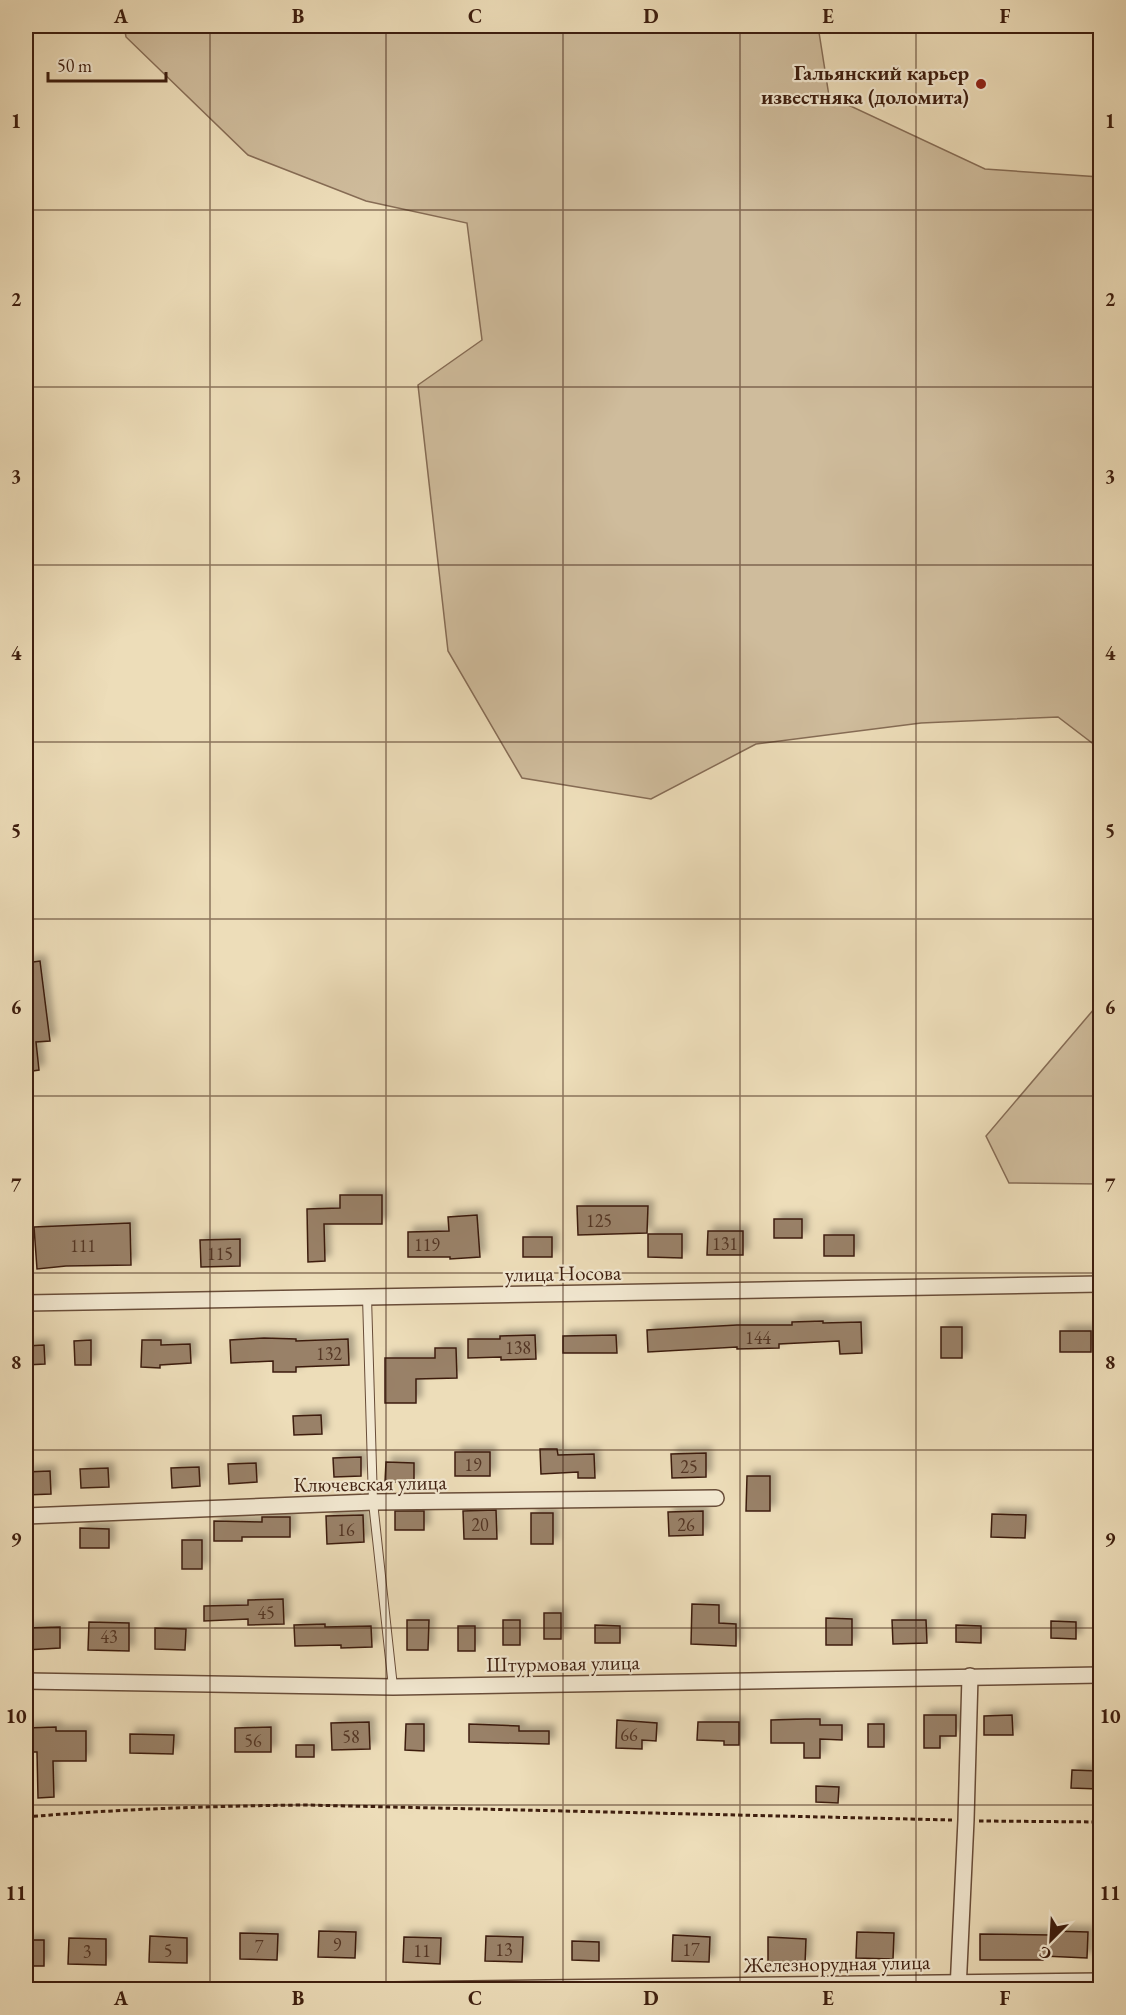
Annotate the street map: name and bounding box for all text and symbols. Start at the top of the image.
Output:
text: A [113,3,129,29]
text: B [292,3,304,29]
text: C [468,3,482,29]
text: D [643,3,659,29]
text: E [822,3,834,29]
text: F [1000,3,1011,29]
scale bar [48,45,166,83]
text: 50 m [57,54,92,77]
place label: Гальянский карьер известняка (доломита) [761,59,969,110]
marker: Гальянский карьер известняка (доломита) [974,77,988,91]
text: 1 [11,108,21,134]
text: 1 [1105,108,1115,134]
text: 2 [11,286,22,312]
text: 2 [1105,286,1116,312]
text: 3 [11,463,21,489]
text: 3 [1105,463,1115,489]
text: 4 [11,640,22,666]
text: 4 [1105,640,1116,666]
text: 5 [11,817,21,843]
text: 5 [1105,817,1115,843]
text: 6 [11,994,22,1020]
text: 6 [1105,994,1116,1020]
text: 7 [11,1172,22,1198]
text: 7 [1105,1172,1116,1198]
house number: 125 [586,1209,612,1232]
house number: 131 [712,1232,738,1255]
house number: 119 [414,1233,440,1256]
house number: 111 [70,1234,96,1257]
house number: 115 [207,1242,233,1265]
street label: улица Носова [505,1258,622,1288]
house number: 144 [745,1326,771,1349]
house number: 138 [505,1336,531,1359]
house number: 132 [316,1342,342,1365]
text: 8 [11,1349,21,1375]
text: 8 [1105,1349,1115,1375]
house number: 19 [464,1453,482,1476]
house number: 25 [680,1455,698,1478]
street label: Ключевская улица [293,1468,447,1498]
house number: 20 [471,1513,489,1536]
house number: 26 [677,1513,695,1536]
house number: 16 [337,1518,355,1541]
text: 9 [11,1526,22,1552]
text: 9 [1105,1526,1116,1552]
house number: 45 [257,1601,275,1624]
house number: 43 [100,1625,118,1648]
street label: Штурмовая улица [486,1648,641,1678]
text: 10 [5,1703,27,1729]
text: 10 [1099,1703,1121,1729]
house number: 66 [620,1723,638,1746]
house number: 58 [342,1725,360,1748]
house number: 56 [244,1729,262,1752]
text: 11 [5,1880,27,1906]
text: 11 [1099,1880,1121,1906]
north arrow [1021,1910,1081,1970]
house number: 9 [333,1933,342,1956]
house number: 7 [255,1935,264,1958]
house number: 13 [495,1938,513,1961]
house number: 17 [682,1938,700,1961]
house number: 5 [164,1939,172,1962]
house number: 11 [413,1939,431,1962]
house number: 3 [83,1940,91,1963]
text: С [1036,1941,1055,1965]
street label: Железнорудная улица [742,1948,931,1978]
text: A [113,1985,129,2011]
text: B [292,1985,304,2011]
text: C [468,1985,482,2011]
text: D [643,1985,659,2011]
text: E [822,1985,834,2011]
text: F [1000,1985,1011,2011]

